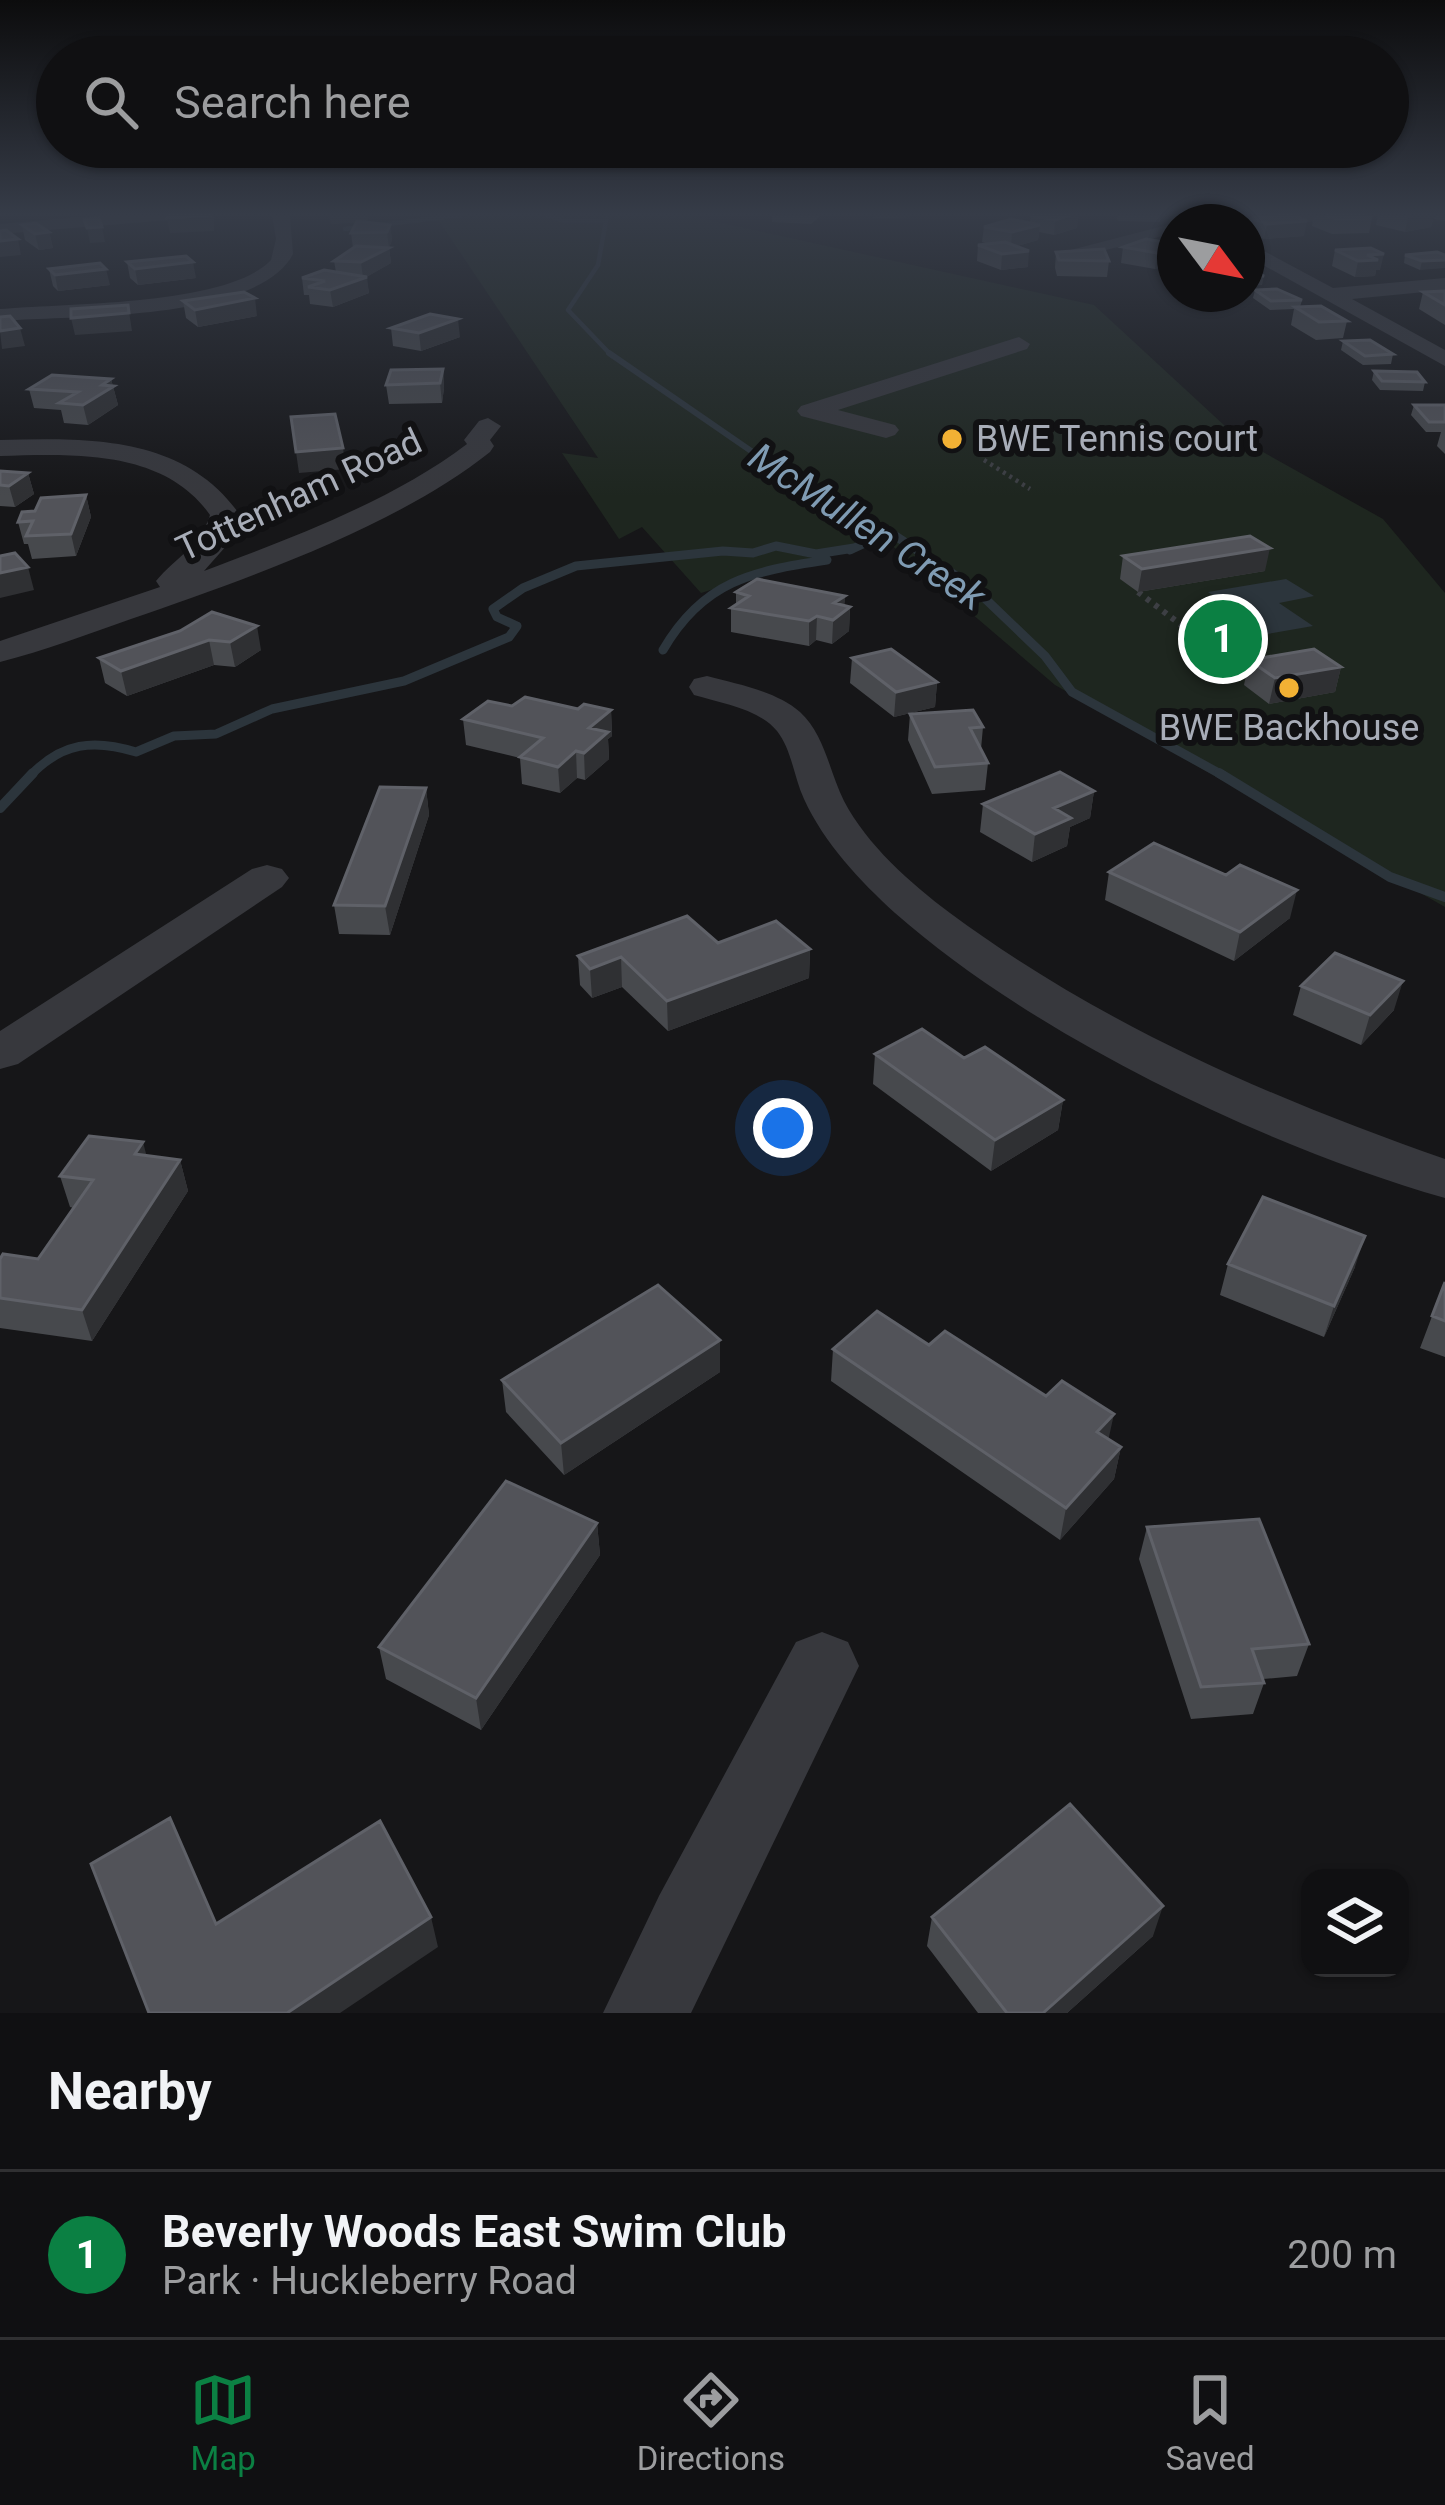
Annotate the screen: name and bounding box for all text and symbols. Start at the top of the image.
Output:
search box [36,36,1409,168]
icon: search [78,69,144,135]
text: Search here [174,76,411,129]
north arrow [1157,204,1265,312]
place label: BWE Tennis court [976,418,1258,460]
street label: Tottenham Road [170,420,428,570]
marker: BWE Tennis court [939,426,965,452]
water label: McMullen Creek [740,434,995,621]
pin: 1 [1184,594,1262,684]
marker: BWE Backhouse [1276,675,1302,701]
place label: BWE Backhouse [1159,707,1419,749]
your location [753,1098,813,1158]
map controls [1301,1869,1409,1977]
button: layers [1301,1869,1409,1977]
text: Nearby [48,2062,212,2121]
text: Beverly Woods East Swim Club [162,2205,787,2258]
text: 1 [76,2232,98,2278]
text: 200 m [1287,2232,1397,2278]
text: Park · Huckleberry Road [162,2258,577,2304]
tab: Map [190,2367,256,2478]
tab: Directions [637,2367,785,2478]
tab: Saved [1166,2367,1255,2478]

